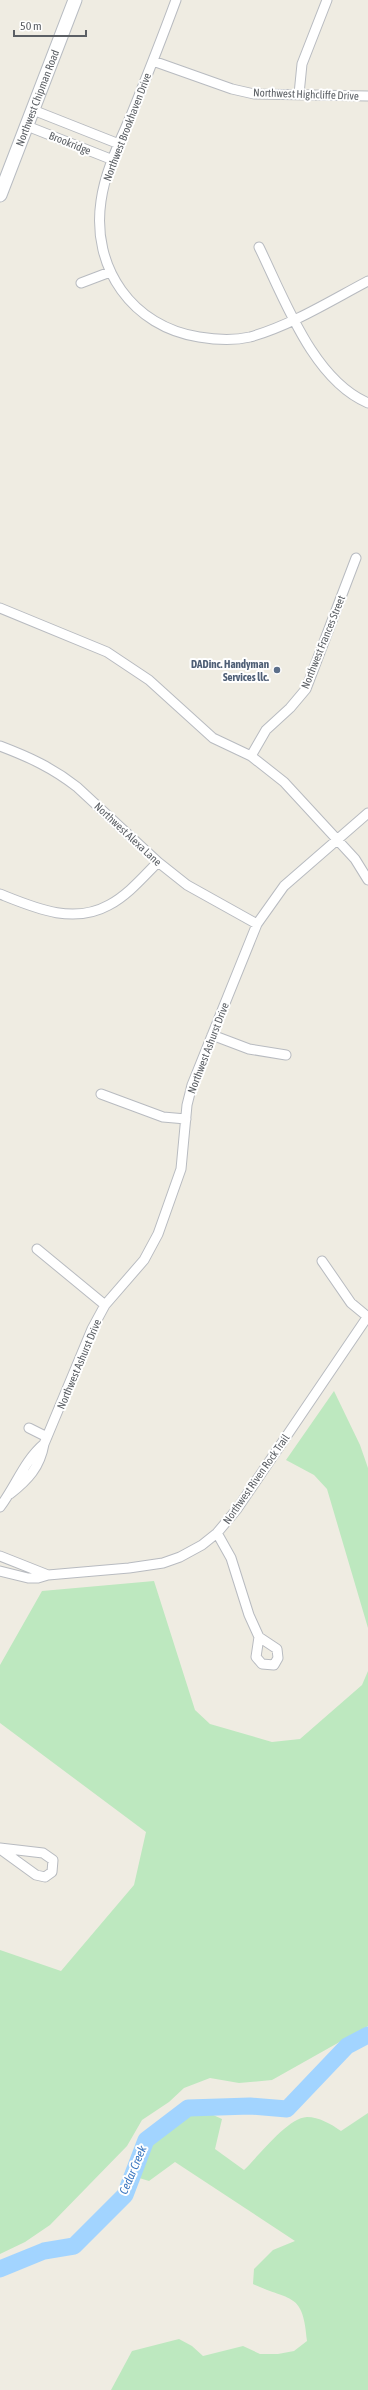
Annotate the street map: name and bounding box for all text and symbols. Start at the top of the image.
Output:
scale bar [14,12,86,38]
text: 50 m [20,19,42,33]
street label: Northwest Chipman Road [13,48,61,148]
street label: Northwest Brookhaven Drive [101,71,153,183]
street label: Northwest Highcliffe Drive [253,86,359,102]
street label: Brookridge [47,129,93,157]
street label: Northwest Frances Street [299,594,347,690]
place label: DADinc. Handyman Services llc. [191,658,269,683]
marker: DADinc. Handyman Services llc. [272,665,282,675]
street label: Northwest Alexa Lane [92,800,164,868]
street label: Northwest Ashurst Drive [185,1001,231,1095]
street label: Northwest Ashurst Drive [55,1317,103,1411]
street label: Northwest Riven Rock Trail [221,1432,291,1526]
water label: Cedar Creek [116,2143,150,2196]

